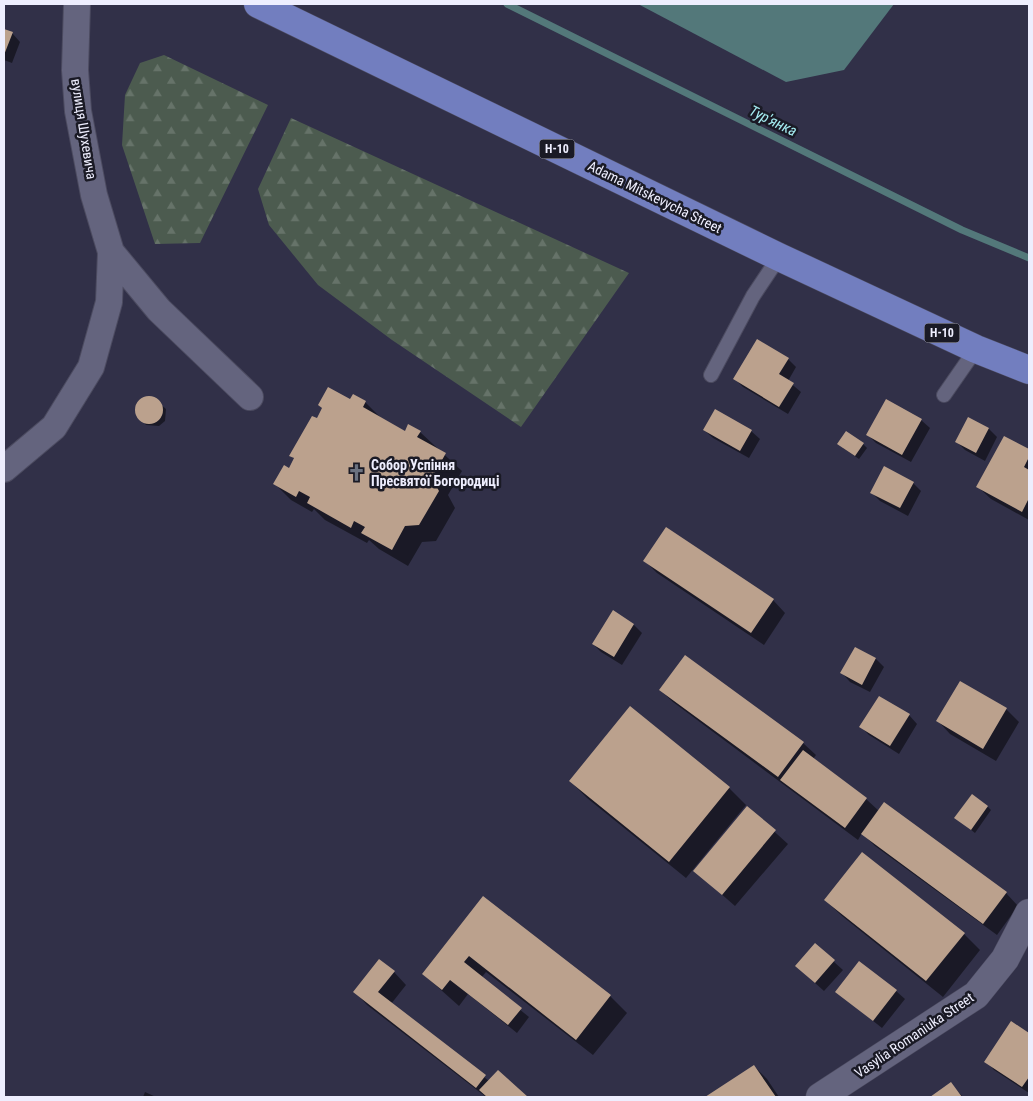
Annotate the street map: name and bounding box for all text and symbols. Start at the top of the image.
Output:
street label: вулиця Шухевича [68,78,100,180]
water label: Тур'янка [746,102,800,140]
road number: Н-10 [540,140,574,158]
street label: Adama Mitskevycha Street [586,158,724,236]
road number: Н-10 [924,323,960,342]
place label: Собор Успіння Пресвятої Богородиці [371,457,499,489]
church icon: Собор Успіння Пресвятої Богородиці [347,463,367,483]
street label: Vasylia Romaniuka Street [851,989,977,1081]

